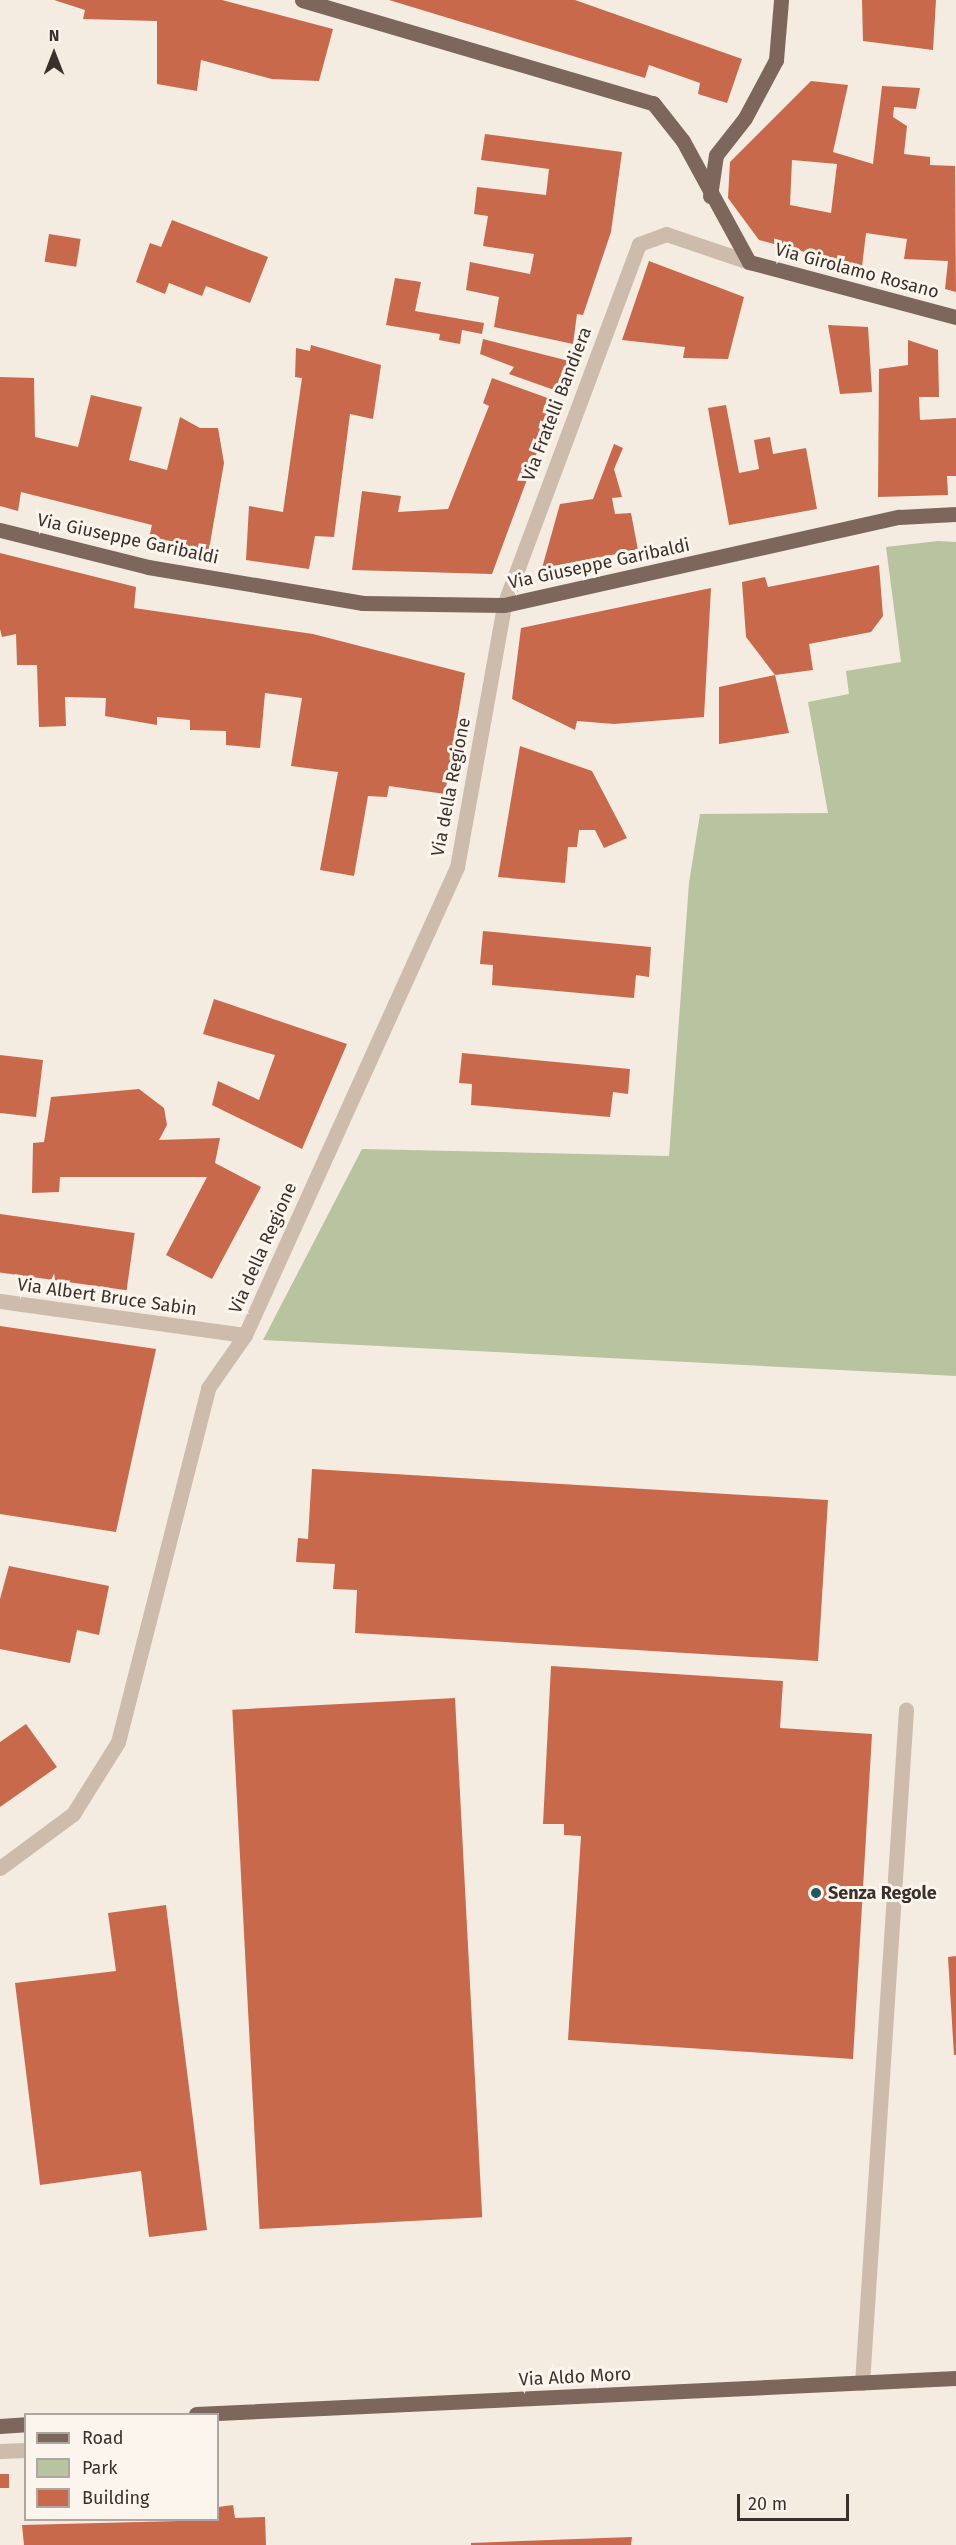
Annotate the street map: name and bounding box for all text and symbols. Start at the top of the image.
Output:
north arrow [24,24,84,84]
text: N [49,26,59,45]
street label: Via Girolamo Rosano [773,239,941,303]
street label: Via Fratelli Bandiera [518,324,596,484]
street label: Via Giuseppe Garibaldi [35,509,221,569]
street label: Via Giuseppe Garibaldi [506,534,692,594]
street label: Via della Regione [427,716,475,858]
street label: Via della Regione [224,1179,302,1317]
street label: Via Albert Bruce Sabin [16,1274,198,1320]
place label: Senza Regole [828,1882,937,1904]
marker: Senza Regole [809,1886,823,1900]
street label: Via Aldo Moro [518,2363,632,2391]
legend [24,2413,219,2521]
text: Road [82,2427,124,2449]
text: Park [82,2457,117,2479]
scale bar [740,2482,852,2520]
text: Building [82,2487,149,2509]
text: 20 m [748,2493,787,2515]

